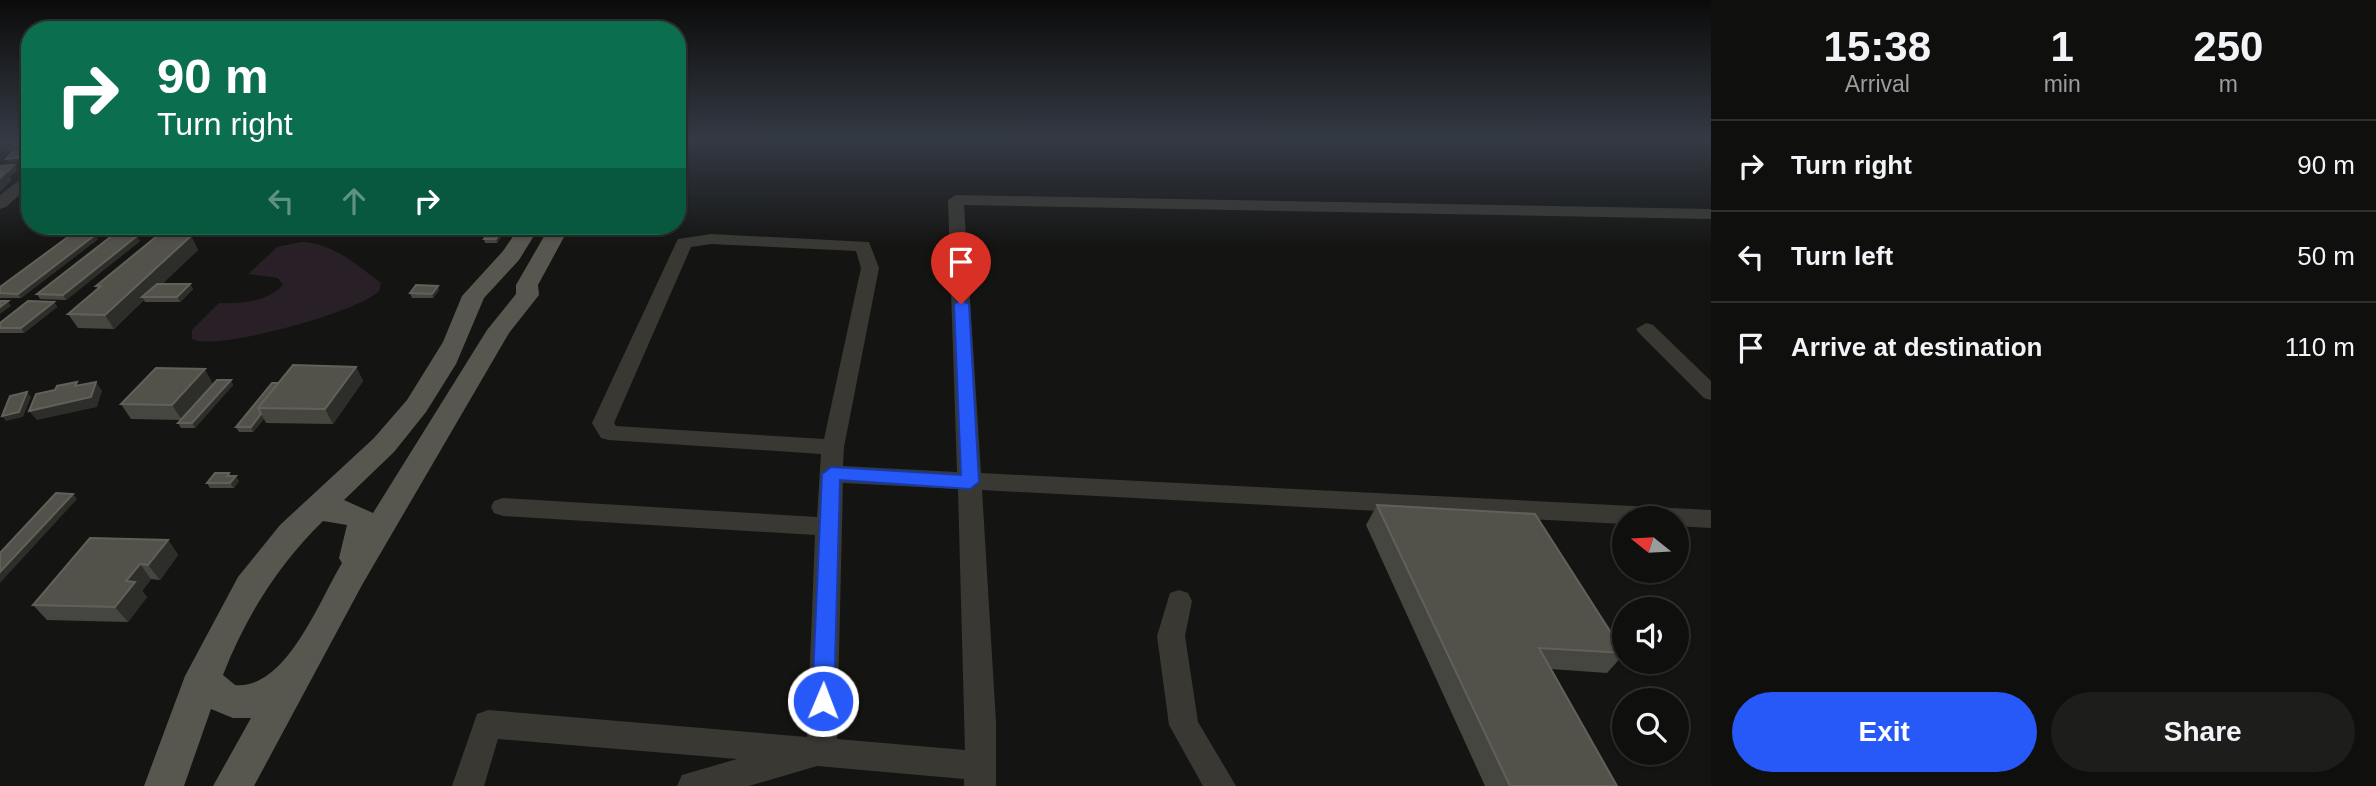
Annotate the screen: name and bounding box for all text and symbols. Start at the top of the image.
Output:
text: 15:38 [1824,23,1931,70]
text: 1 [2050,23,2074,70]
text: 250 [2193,23,2263,70]
icon: right [42,49,133,140]
text: 90 m [157,49,269,103]
text: Arrival [1845,71,1910,97]
text: min [2044,71,2081,97]
text: m [2219,71,2238,97]
text: Turn right [157,106,293,142]
icon: right [1732,147,1770,185]
text: Turn right [1791,150,1912,180]
text: 90 m [2297,150,2355,180]
icon: left [262,182,300,220]
icon: ahead [335,182,373,220]
icon: right [408,182,446,220]
pin [931,232,991,304]
icon: left [1732,238,1770,276]
text: Turn left [1791,241,1893,271]
text: 50 m [2297,241,2355,271]
icon: arrive [942,243,980,281]
icon: arrive [1732,329,1770,367]
text: Arrive at destination [1791,332,2042,362]
text: 110 m [2285,332,2355,362]
north arrow [1612,506,1689,583]
map controls [1612,506,1689,765]
button: sound [1612,597,1689,674]
position arrow [786,664,860,738]
button: search [1612,688,1689,765]
button: Exit [1732,692,2037,772]
button: Share [2051,692,2355,772]

